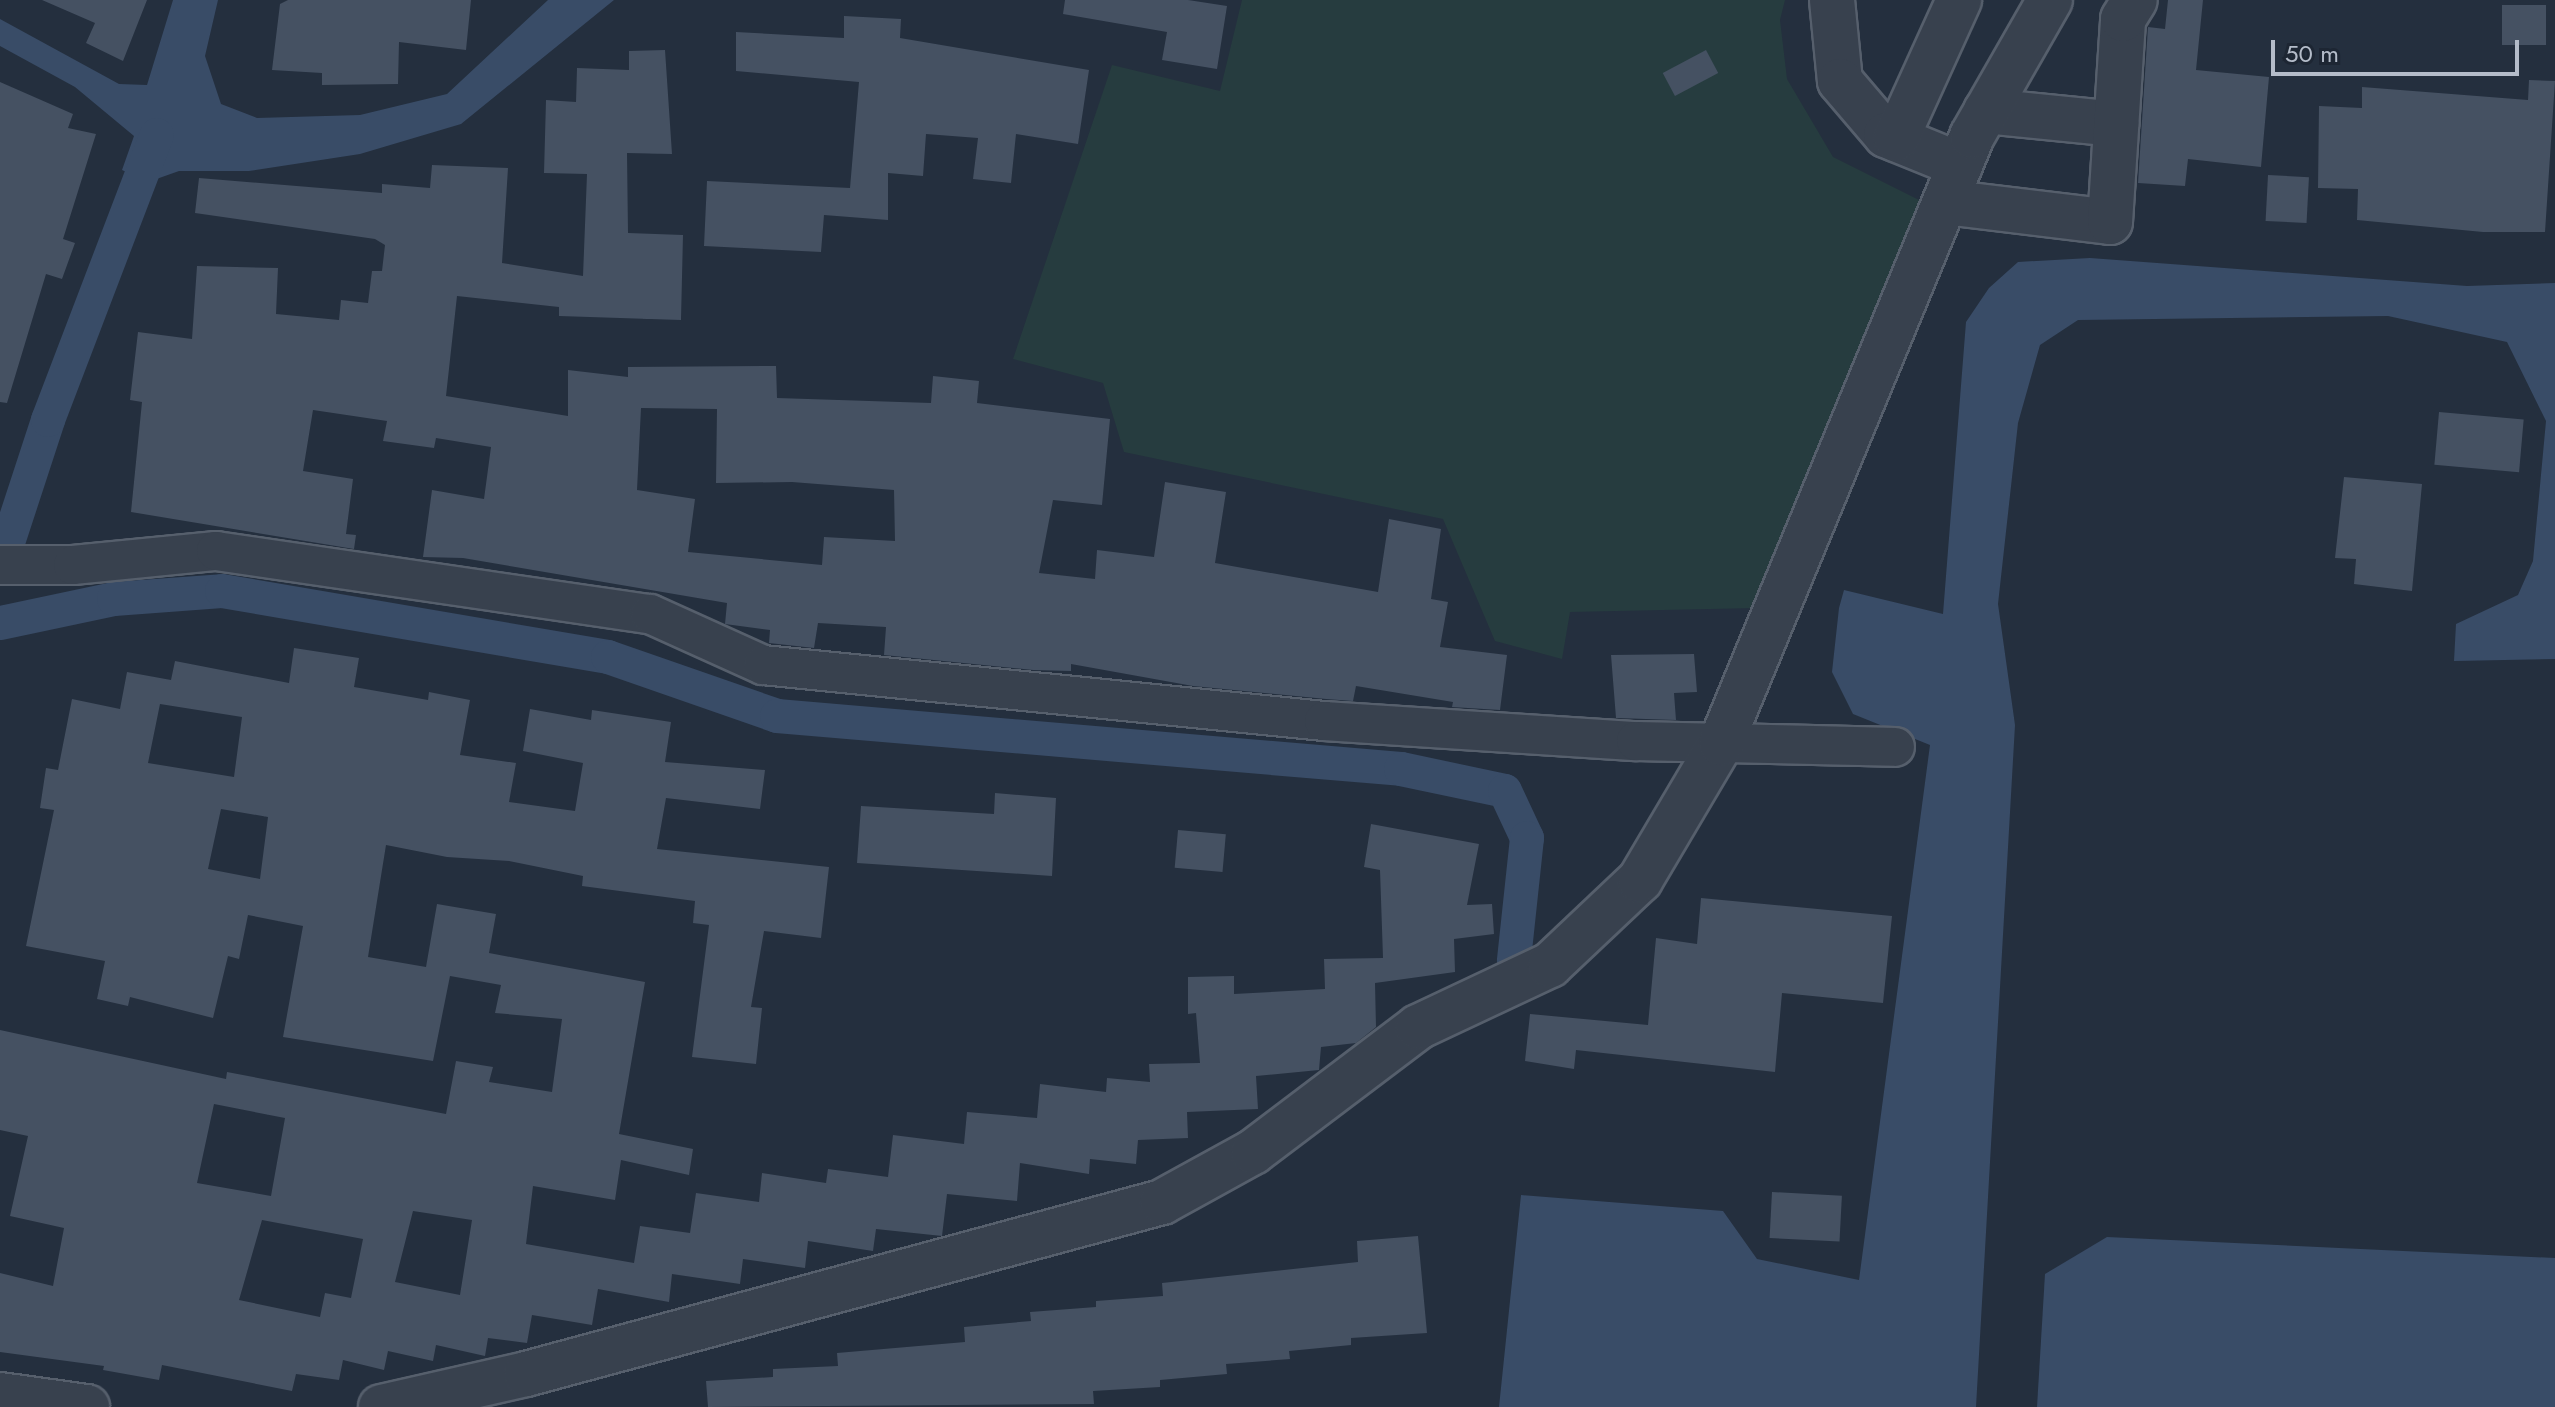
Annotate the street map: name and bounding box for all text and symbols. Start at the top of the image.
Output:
scale bar [2275,24,2523,74]
text: 50 m [2285,36,2339,71]

